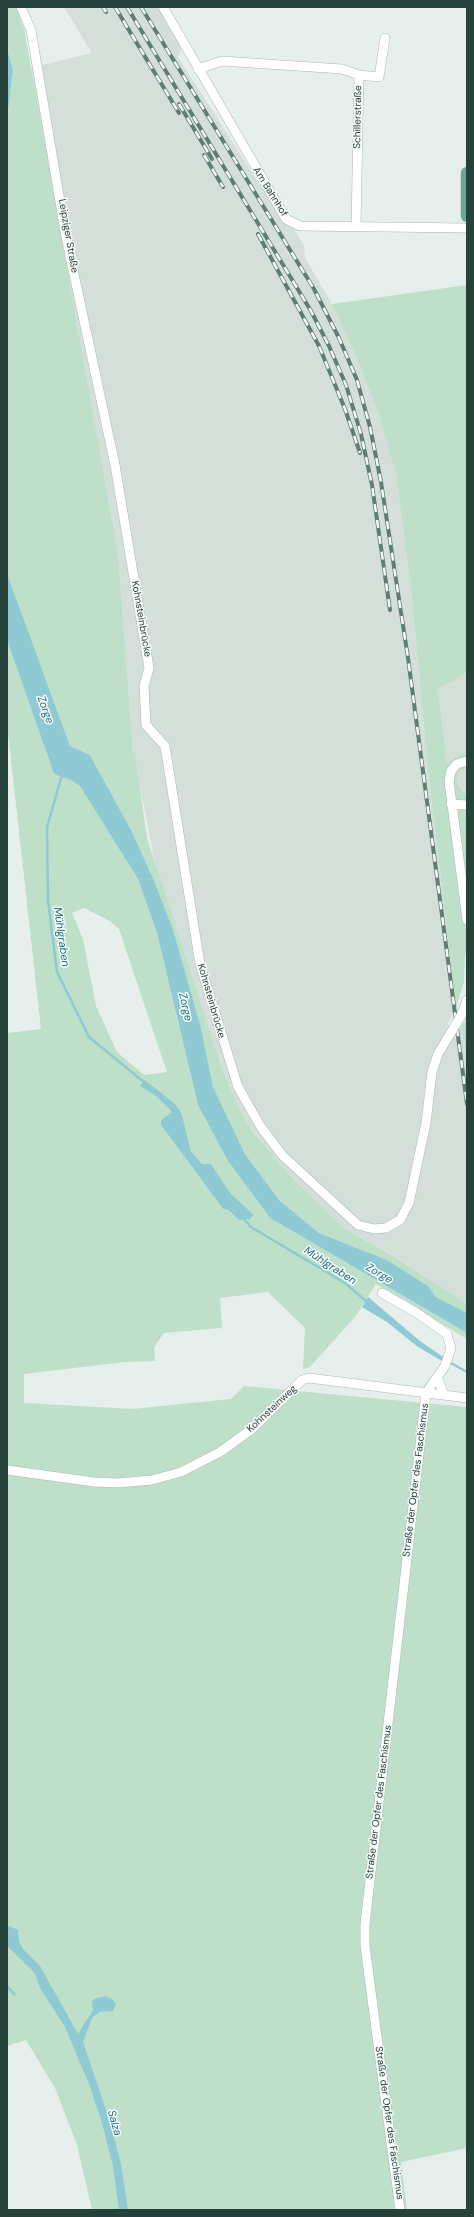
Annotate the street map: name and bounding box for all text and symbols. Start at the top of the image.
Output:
street label: Schillerstraße [351,85,365,149]
street label: Am Bahnhof [250,165,290,219]
street label: Leipziger Straße [56,198,80,274]
street label: Kohnsteinbrücke [128,580,154,658]
water label: Zorge [34,694,56,726]
water label: Mühlgraben [50,906,72,968]
street label: Kohnsteinbrücke [195,962,227,1040]
water label: Zorge [175,992,195,1022]
water label: Mühlgraben [301,1244,359,1288]
water label: Zorge [363,1261,395,1287]
street label: Kohnsteinweg [245,1383,299,1435]
street label: Straße der Opfer des Faschismus [401,1402,431,1558]
street label: Straße der Opfer des Faschismus [364,1724,394,1880]
street label: Straße der Opfer des Faschismus [372,2045,406,2201]
water label: Salza [104,2109,124,2137]

